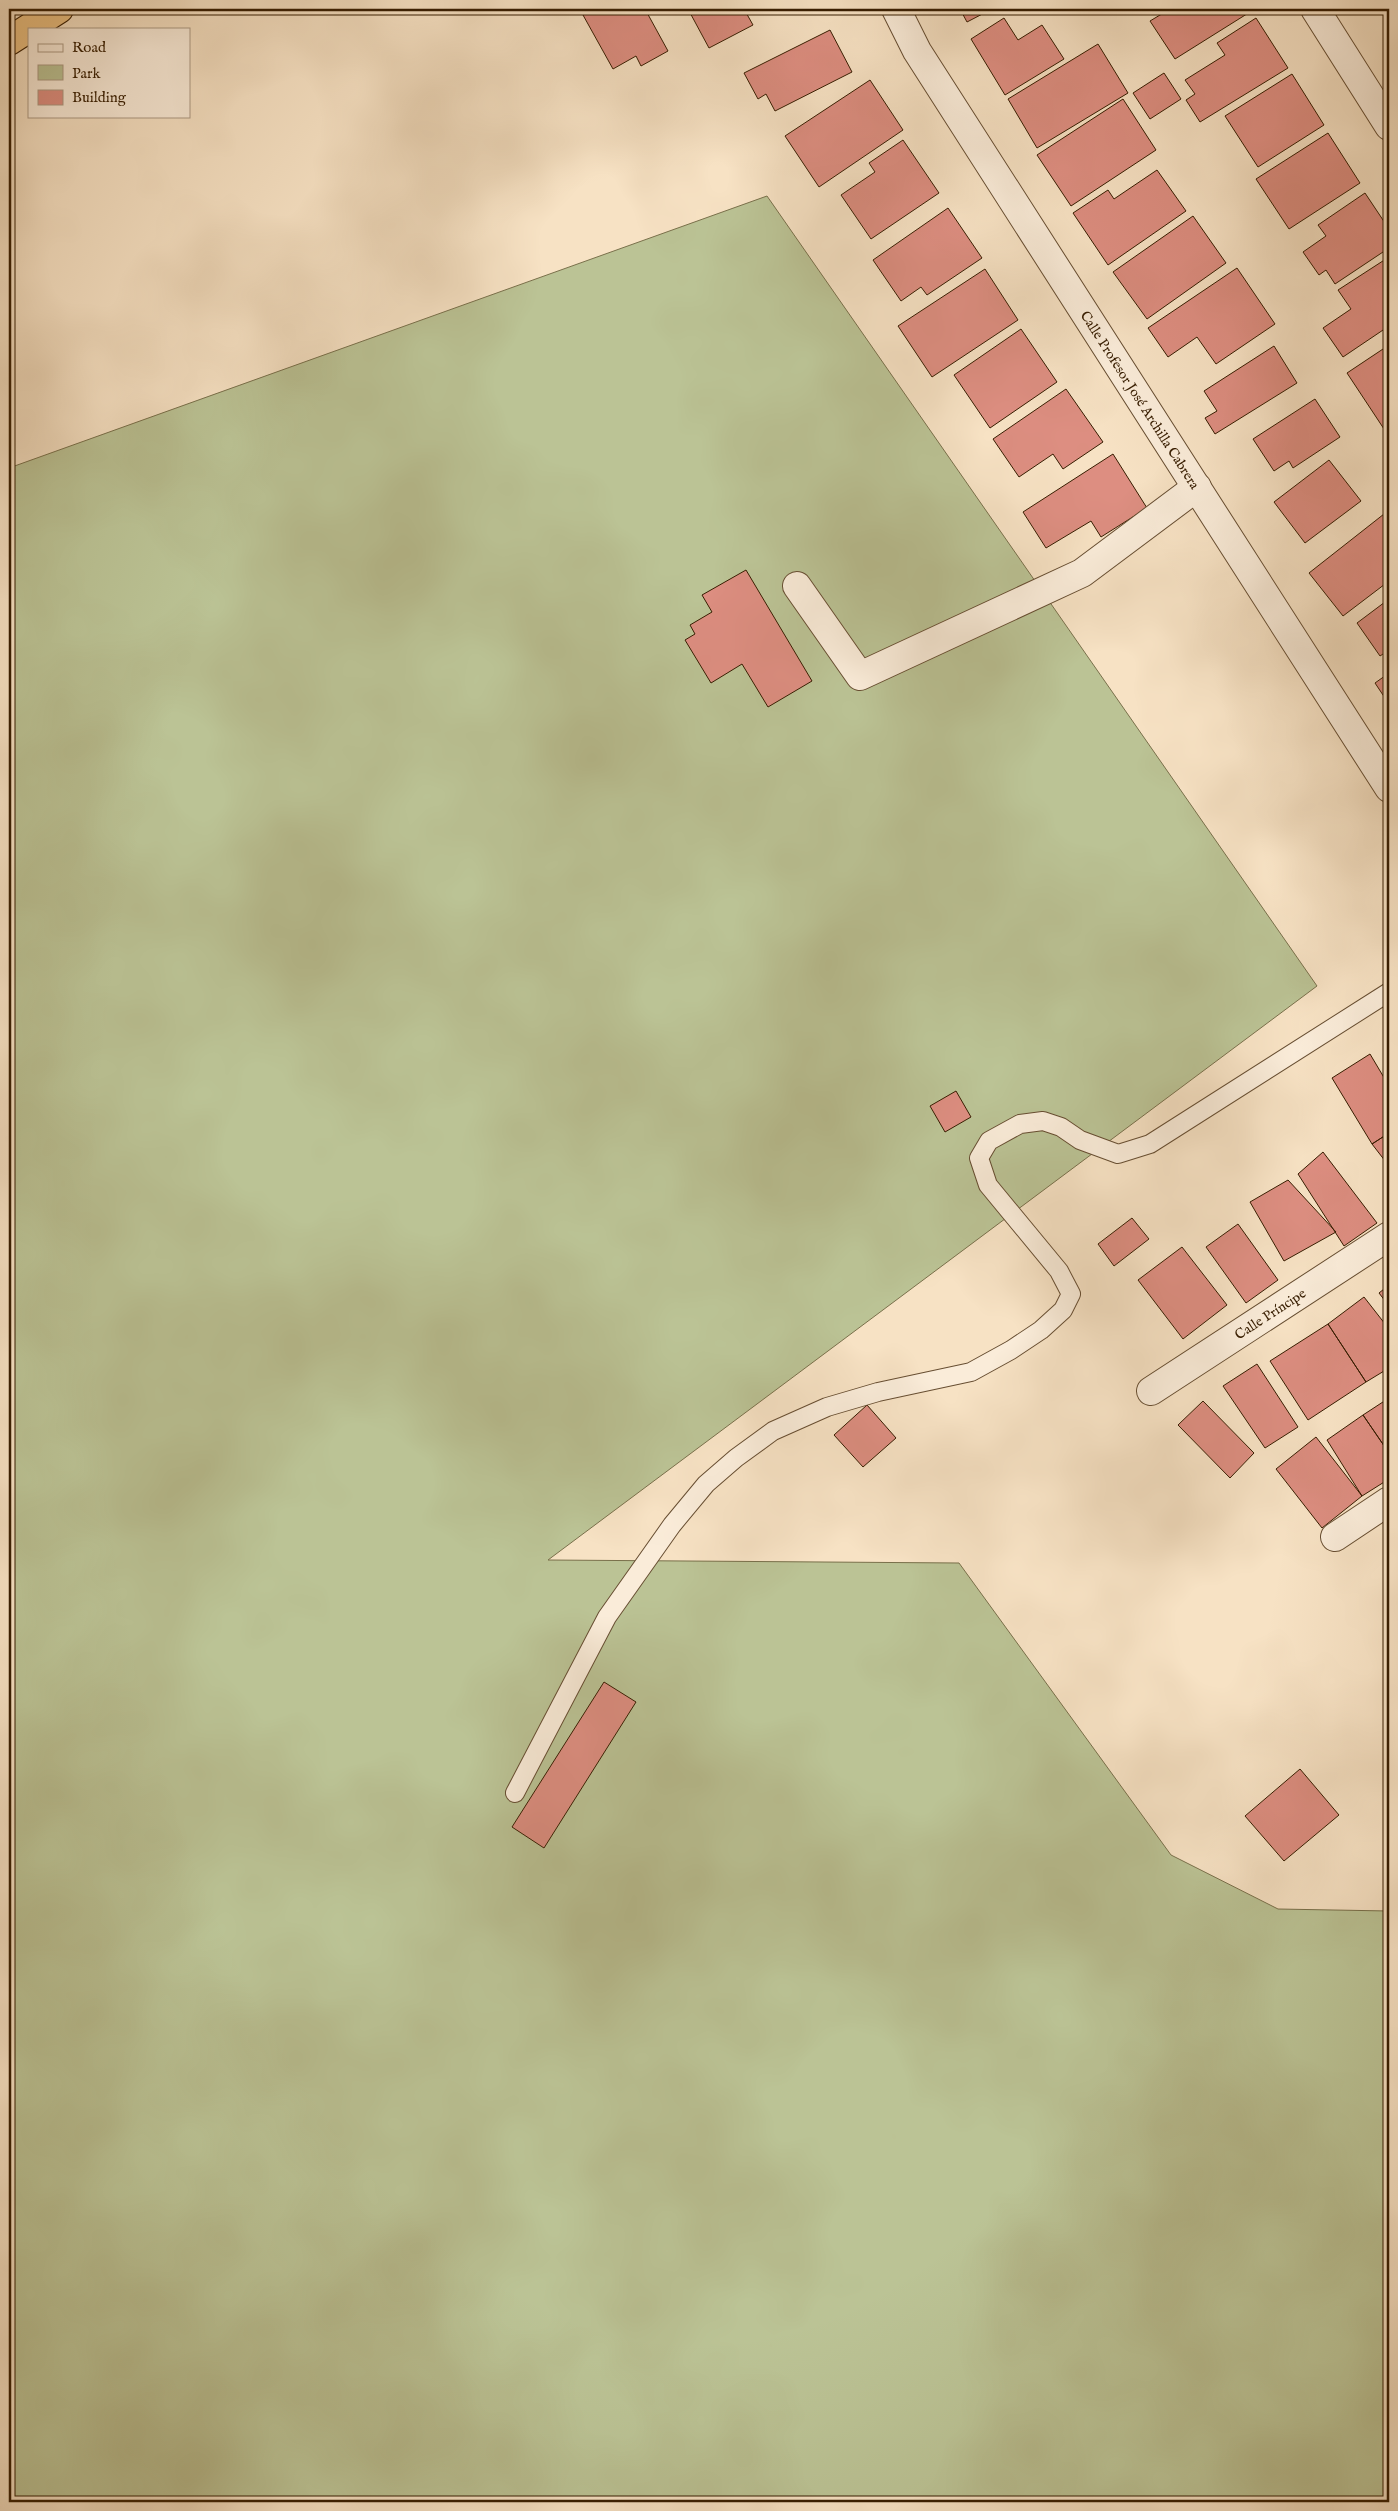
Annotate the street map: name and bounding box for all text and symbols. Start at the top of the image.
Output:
legend [28,28,190,118]
text: Road [72,38,107,57]
text: Park [72,64,102,83]
text: Building [72,88,127,107]
street label: Calle Profesor José Archilla Cabrera [1076,308,1204,494]
street label: Calle Príncipe [1232,1284,1310,1344]

